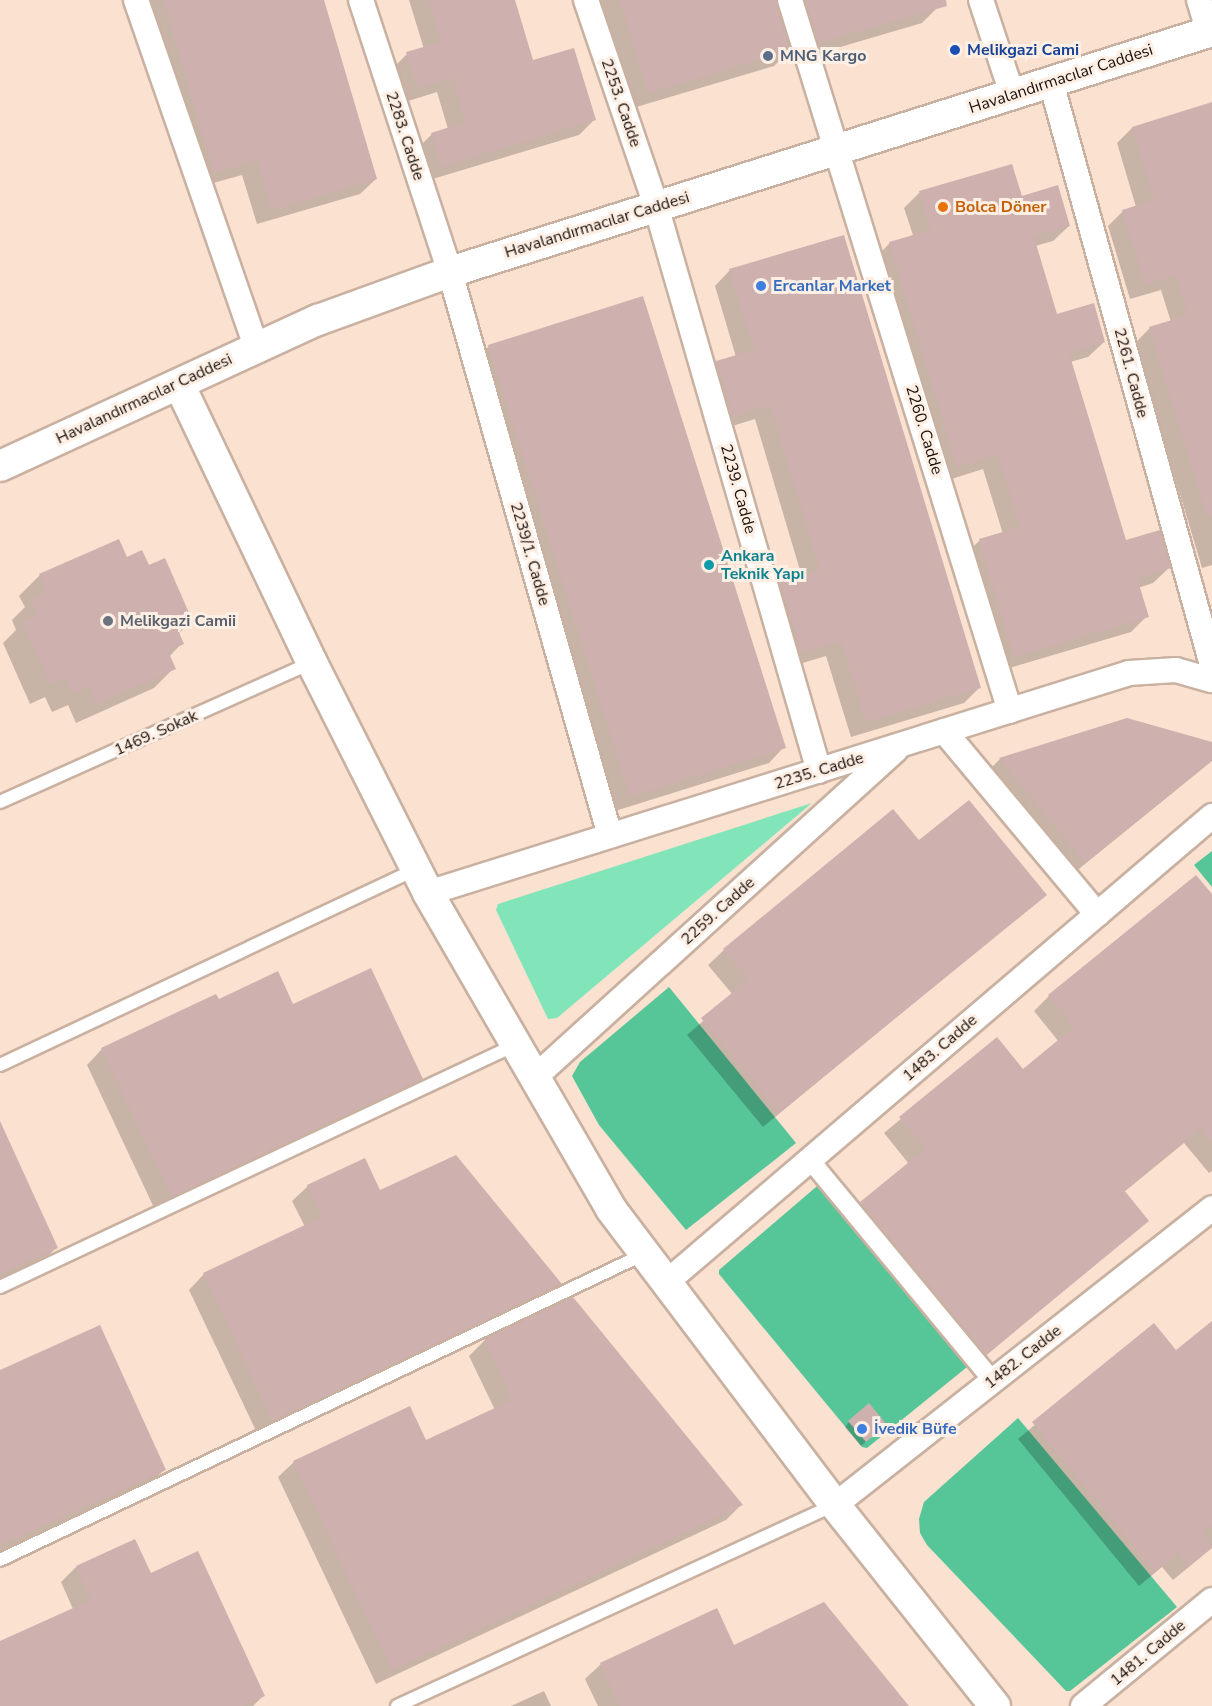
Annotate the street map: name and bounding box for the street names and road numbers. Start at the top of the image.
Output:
street label: Havalandırmacılar Caddesi [967,40,1155,118]
street label: 2253. Cadde [597,56,645,150]
street label: 2283. Cadde [382,89,428,183]
street label: Havalandırmacılar Caddesi [502,188,692,262]
street label: 2261. Cadde [1110,326,1152,420]
street label: Havalandırmacılar Caddesi [53,350,235,448]
street label: 2260. Cadde [901,383,947,477]
street label: 2239. Cadde [716,442,760,536]
street label: 2239/1. Cadde [506,500,554,608]
street label: 1469. Sokak [111,706,201,760]
street label: 2235. Cadde [772,748,866,794]
street label: 2259. Cadde [677,873,759,949]
street label: 1483. Cadde [899,1010,981,1086]
street label: 1482. Cadde [981,1321,1065,1393]
street label: 1481. Cadde [1106,1616,1190,1690]

